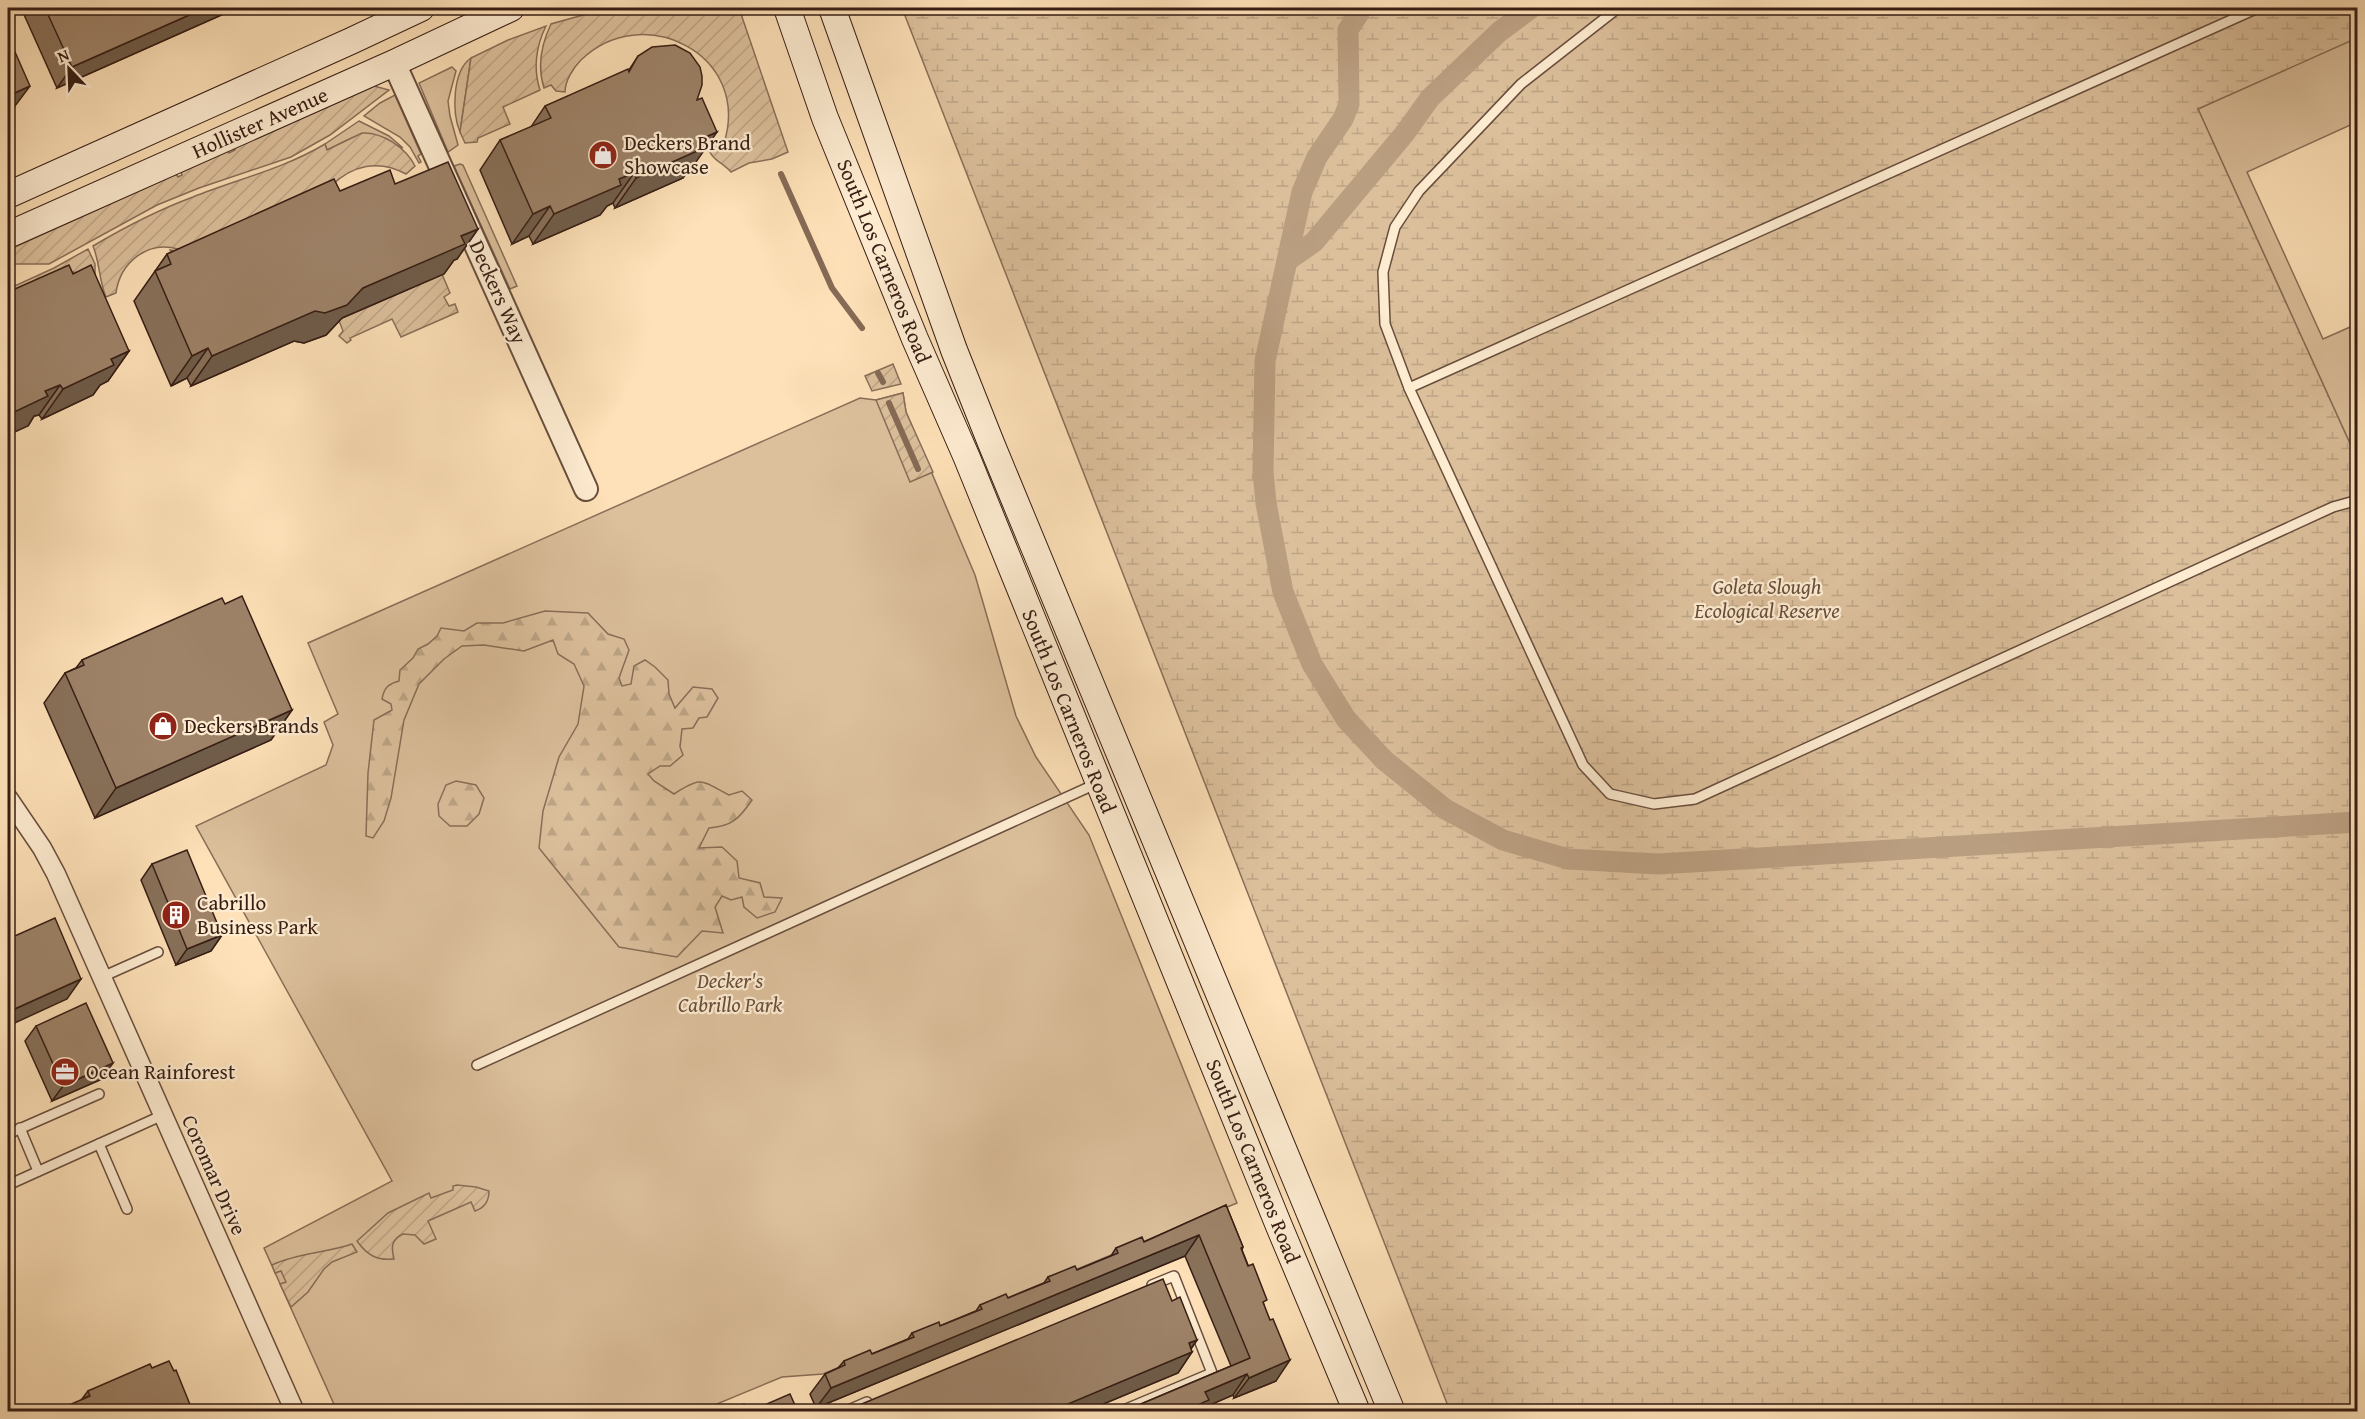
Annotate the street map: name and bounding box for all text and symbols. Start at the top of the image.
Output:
north arrow [39,39,99,99]
text: N [54,42,73,68]
street label: Hollister Avenue [187,79,333,166]
place label: Deckers Brand Showcase [624,127,751,182]
shop icon: Deckers Brand Showcase [587,139,619,171]
street label: South Los Carneros Road [829,154,940,368]
street label: Deckers Way [462,235,535,349]
park label: Goleta Slough Ecological Reserve [1693,571,1840,626]
street label: South Los Carneros Road [1014,604,1125,818]
shop icon: Deckers Brands [147,710,179,742]
place label: Deckers Brands [184,710,319,741]
place label: Cabrillo Business Park [197,887,318,942]
building icon: Cabrillo Business Park [160,899,192,931]
park label: Decker's Cabrillo Park [678,965,782,1020]
street label: South Los Carneros Road [1198,1054,1309,1268]
office icon: Ocean Rainforest [49,1056,81,1088]
place label: Ocean Rainforest [86,1056,236,1087]
street label: Coromar Drive [174,1110,255,1240]

